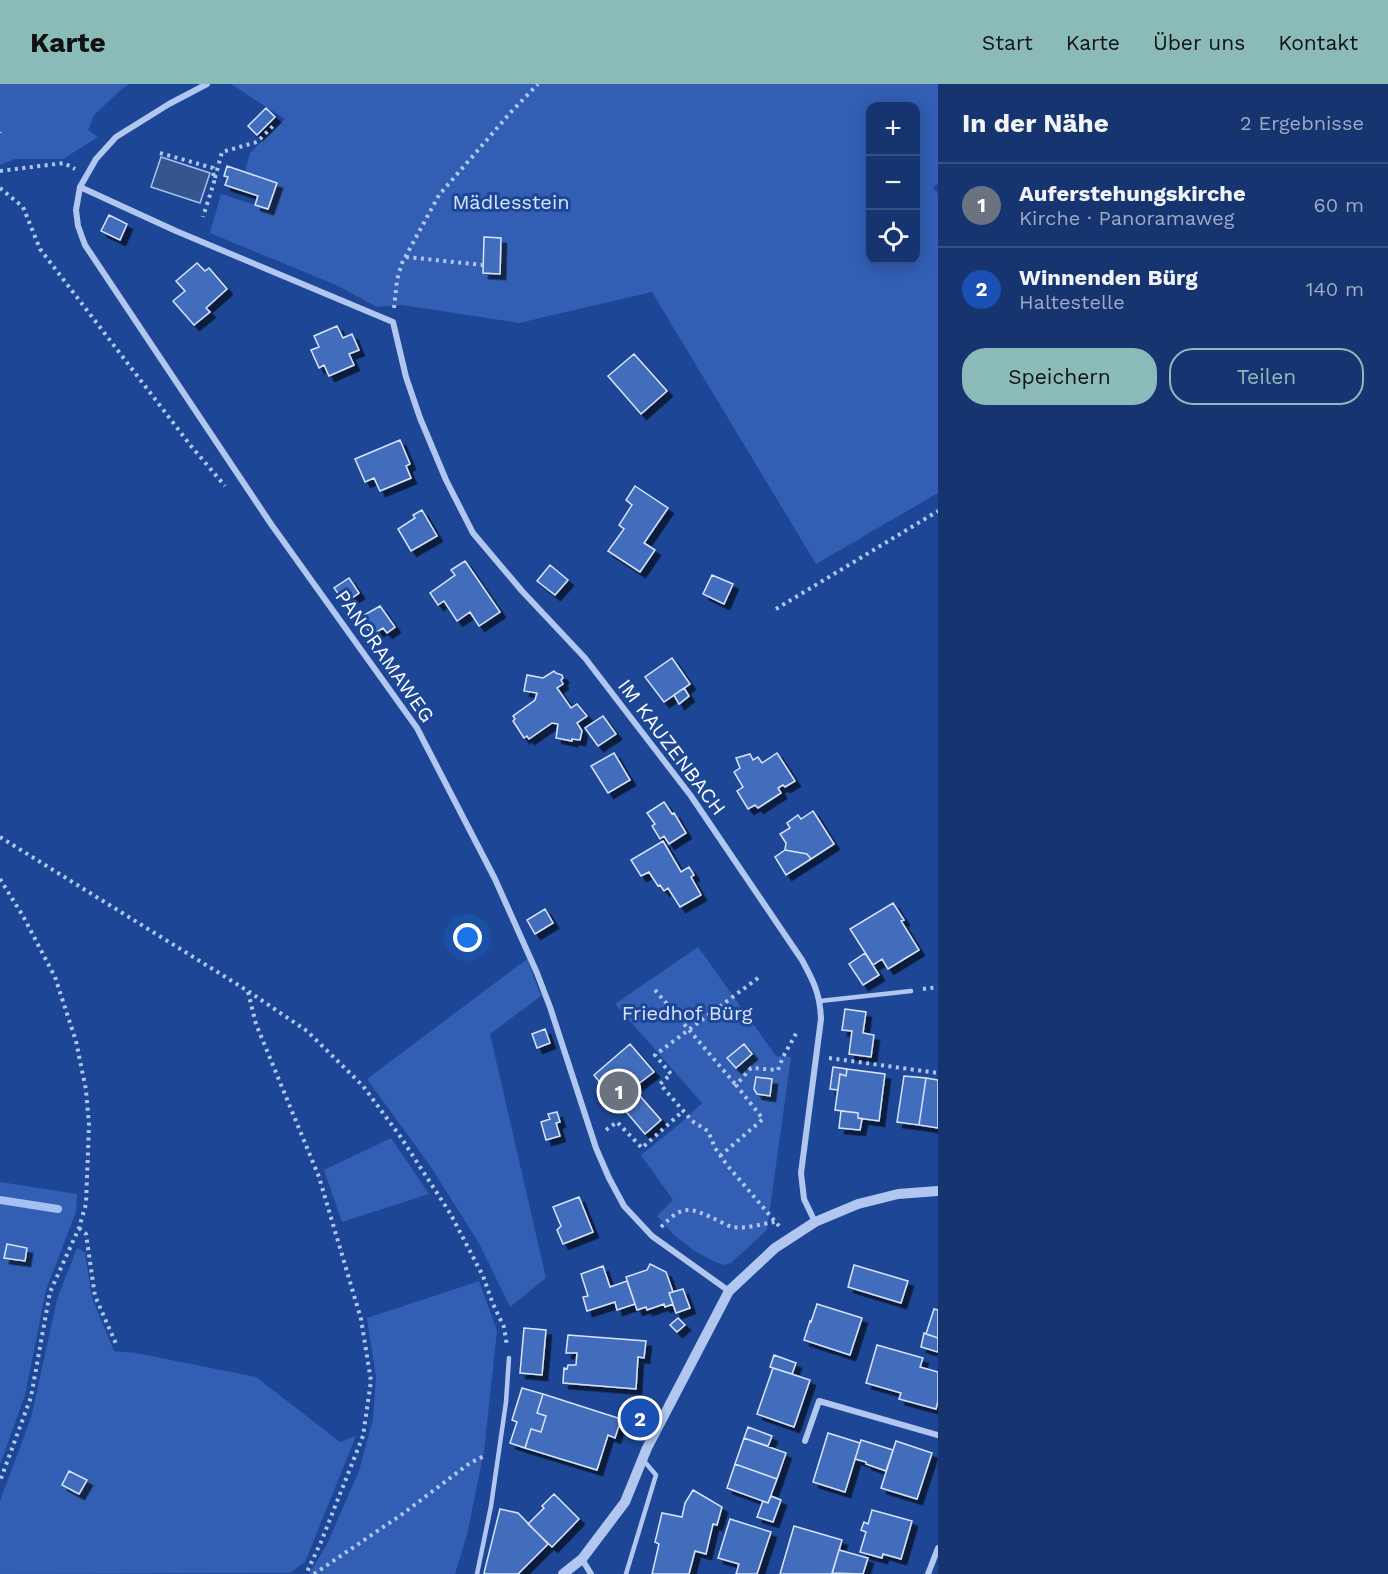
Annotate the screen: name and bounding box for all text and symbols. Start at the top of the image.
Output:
text: Karte [30,26,106,59]
text: Start [982,30,1033,55]
text: Karte [1066,30,1120,55]
text: Über uns [1153,30,1245,55]
text: Kontakt [1278,30,1358,55]
map controls [866,102,920,264]
button: + [866,102,920,156]
text: In der Nähe [962,108,1109,138]
text: 2 Ergebnisse [1240,111,1364,135]
button: − [866,156,920,210]
text: Auferstehungskirche [1019,181,1246,206]
park label: Mädlesstein [452,190,570,214]
text: 1 [977,193,986,217]
text: 60 m [1314,193,1364,217]
text: Kirche · Panoramaweg [1019,206,1234,230]
button: locate [866,210,920,264]
text: Winnenden Bürg [1019,265,1198,290]
text: 2 [976,277,987,301]
text: 140 m [1306,277,1364,301]
text: Haltestelle [1019,290,1125,314]
button: Speichern [962,348,1157,405]
button: Teilen [1169,348,1364,405]
street label: PANORAMAWEG [330,585,440,727]
street label: IM KAUZENBACH [613,674,731,820]
your location [453,923,482,952]
park label: Friedhof Bürg [622,1001,753,1025]
pin: 1 [600,1068,638,1114]
pin: 2 [620,1396,660,1440]

